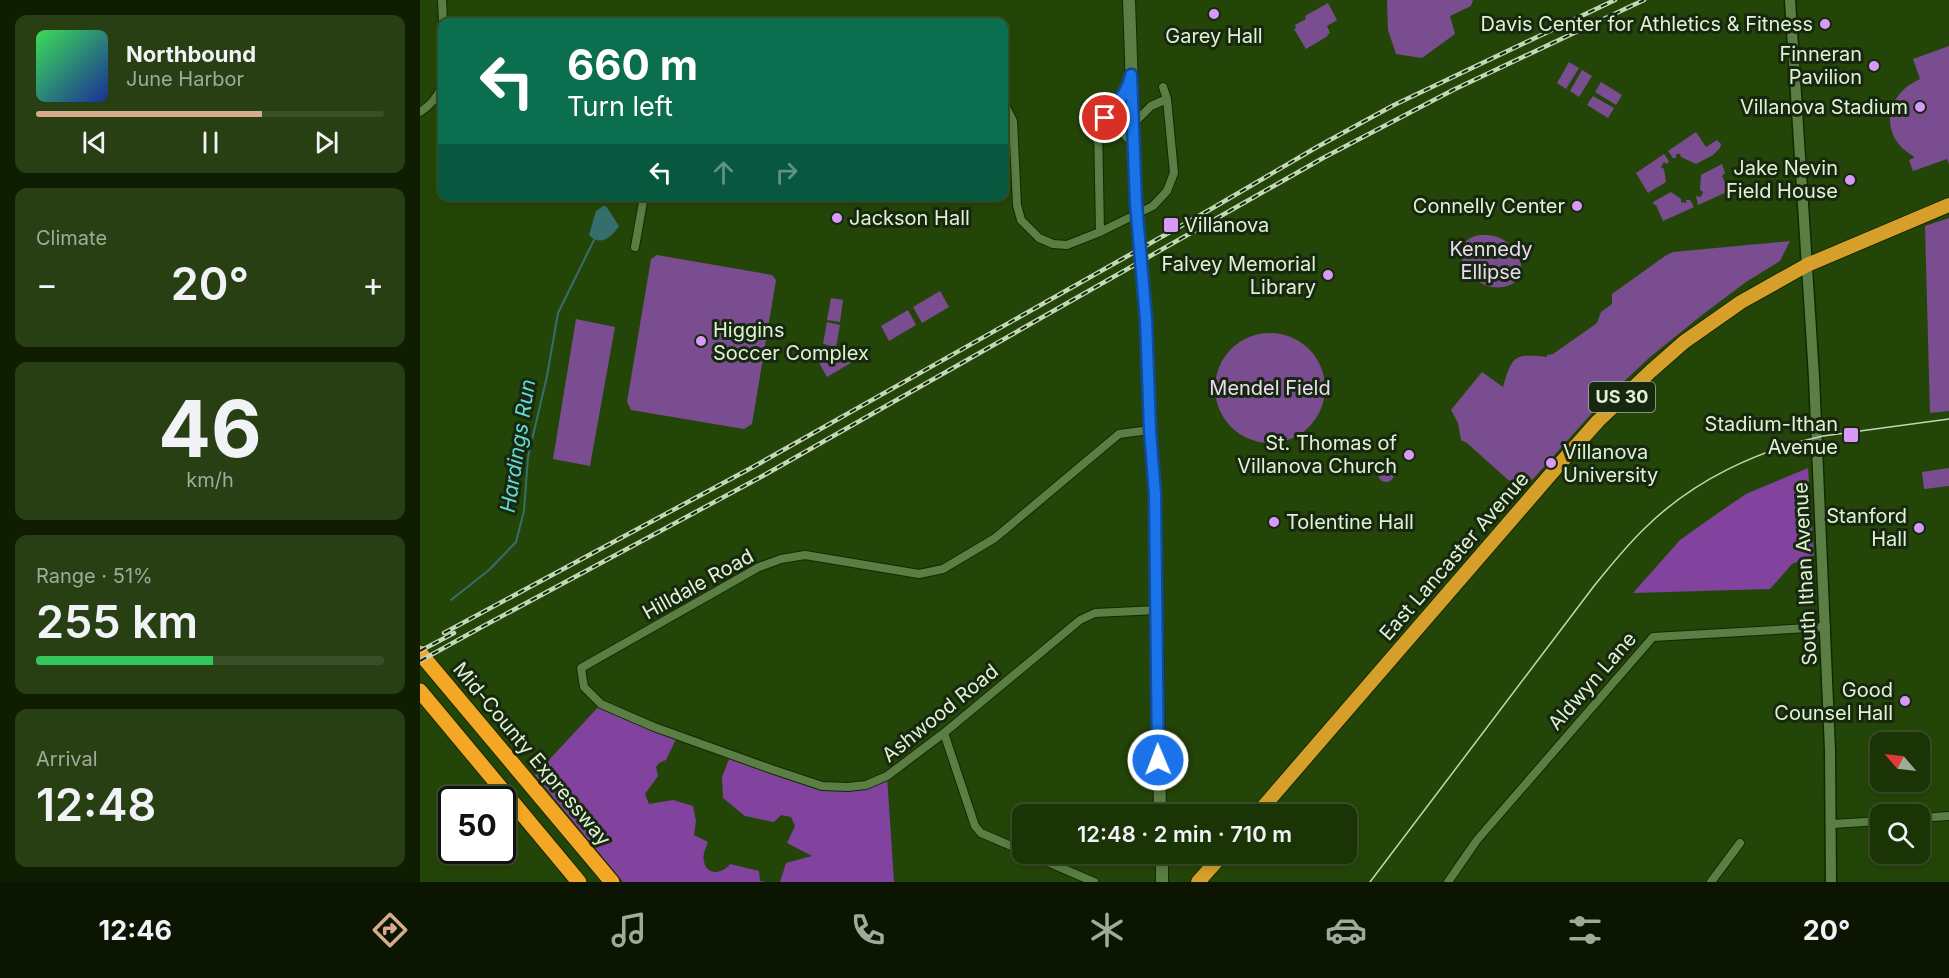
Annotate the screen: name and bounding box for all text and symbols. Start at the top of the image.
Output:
marker: Garey Hall [1207,7,1221,21]
place label: Davis Center for Athletics & Fitness [1481,12,1813,36]
marker: Davis Center for Athletics & Fitness [1818,17,1832,31]
place label: Garey Hall [1165,24,1263,48]
text: 660 m [567,39,698,90]
text: Northbound [126,41,256,67]
icon: left [468,42,546,120]
place label: Finneran Pavilion [1779,42,1862,89]
marker: Finneran Pavilion [1867,59,1881,73]
text: June Harbor [126,67,244,91]
text: Turn left [567,90,673,123]
pin [1079,92,1130,143]
place label: Villanova Stadium [1740,95,1908,119]
marker: Villanova Stadium [1913,100,1927,114]
icon: arrive [1088,101,1121,134]
icon: previous [78,126,111,159]
icon: pause [194,126,227,159]
icon: next [310,126,343,159]
icon: left [644,156,677,189]
icon: ahead [707,156,740,189]
icon: right [770,156,803,189]
place label: Jake Nevin Field House [1726,156,1838,203]
marker: Jake Nevin Field House [1843,173,1857,187]
place label: Connelly Center [1413,194,1565,218]
marker: Connelly Center [1570,199,1584,213]
place label: Jackson Hall [849,206,970,230]
marker: Jackson Hall [830,211,844,225]
place label: Villanova [1184,213,1269,237]
marker: Villanova [1162,216,1180,234]
text: Climate [36,226,107,250]
park label: Kennedy Ellipse [1449,237,1533,284]
place label: Falvey Memorial Library [1162,252,1316,299]
text: 20° [171,256,249,311]
text: − [36,264,58,304]
text: + [362,264,384,304]
marker: Falvey Memorial Library [1321,268,1335,282]
place label: Higgins Soccer Complex [713,318,869,365]
marker: Higgins Soccer Complex [694,334,708,348]
park label: Mendel Field [1209,376,1331,400]
water label: Hardings Run [495,377,540,514]
text: 46 [158,381,262,476]
road number: US 30 [1589,382,1655,412]
place label: Stadium-Ithan Avenue [1705,412,1838,459]
marker: Stadium-Ithan Avenue [1842,426,1860,444]
place label: St. Thomas of Villanova Church [1237,431,1398,478]
place label: Villanova University [1563,440,1658,487]
marker: St. Thomas of Villanova Church [1402,448,1416,462]
marker: Villanova University [1544,456,1558,470]
street label: East Lancaster Avenue [1374,467,1534,645]
text: km/h [186,468,234,492]
street label: South Ithan Avenue [1788,482,1822,666]
place label: Stanford Hall [1826,504,1907,551]
place label: Tolentine Hall [1286,510,1414,534]
marker: Tolentine Hall [1267,515,1281,529]
marker: Stanford Hall [1912,521,1926,535]
street label: Hilldale Road [638,544,758,624]
text: Range · 51% [36,564,153,588]
text: 255 km [36,594,198,649]
street label: Aldwyn Lane [1543,627,1641,735]
street label: Mid-County Expressway [448,657,616,851]
street label: Ashwood Road [877,659,1003,767]
place label: Good Counsel Hall [1774,678,1893,725]
marker: Good Counsel Hall [1898,694,1912,708]
position arrow [1126,728,1190,792]
north arrow [1870,732,1930,792]
map controls [1870,732,1930,864]
text: Arrival [36,747,98,771]
text: 12:48 [36,777,156,832]
speed limit sign: 50 [438,786,516,864]
button: search [1870,804,1930,864]
text: 12:48 · 2 min · 710 m [1077,821,1292,847]
icon: directions [369,909,411,951]
icon: music [608,909,650,951]
icon: phone [847,909,889,951]
icon: climate [1086,909,1128,951]
icon: car [1325,909,1367,951]
icon: filters [1564,909,1606,951]
text: 12:46 [98,914,172,947]
text: 20° [1803,914,1850,947]

